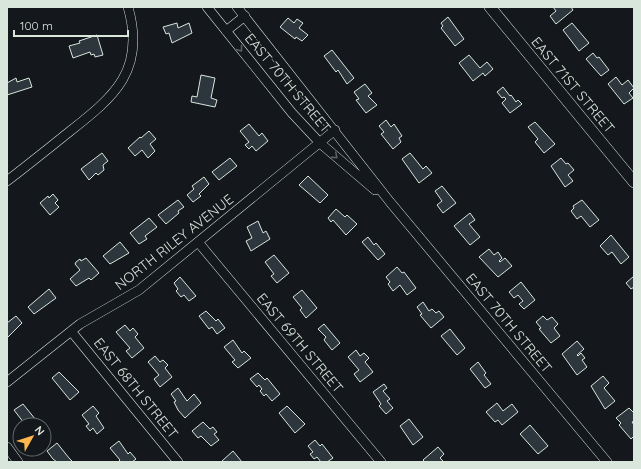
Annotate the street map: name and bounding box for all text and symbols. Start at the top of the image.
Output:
scale bar [14,12,128,38]
text: 100 m [20,18,53,33]
street label: EAST 70TH STREET [241,29,335,137]
street label: EAST 71ST STREET [527,33,619,137]
one-way arrow [235,44,242,51]
one-way arrow [331,151,338,158]
street label: NORTH RILEY AVENUE [111,190,237,294]
street label: EAST 70TH STREET [462,269,556,377]
street label: EAST 69TH STREET [253,289,347,397]
street label: EAST 68TH STREET [90,334,182,442]
north arrow [12,417,52,457]
text: N [32,423,48,438]

